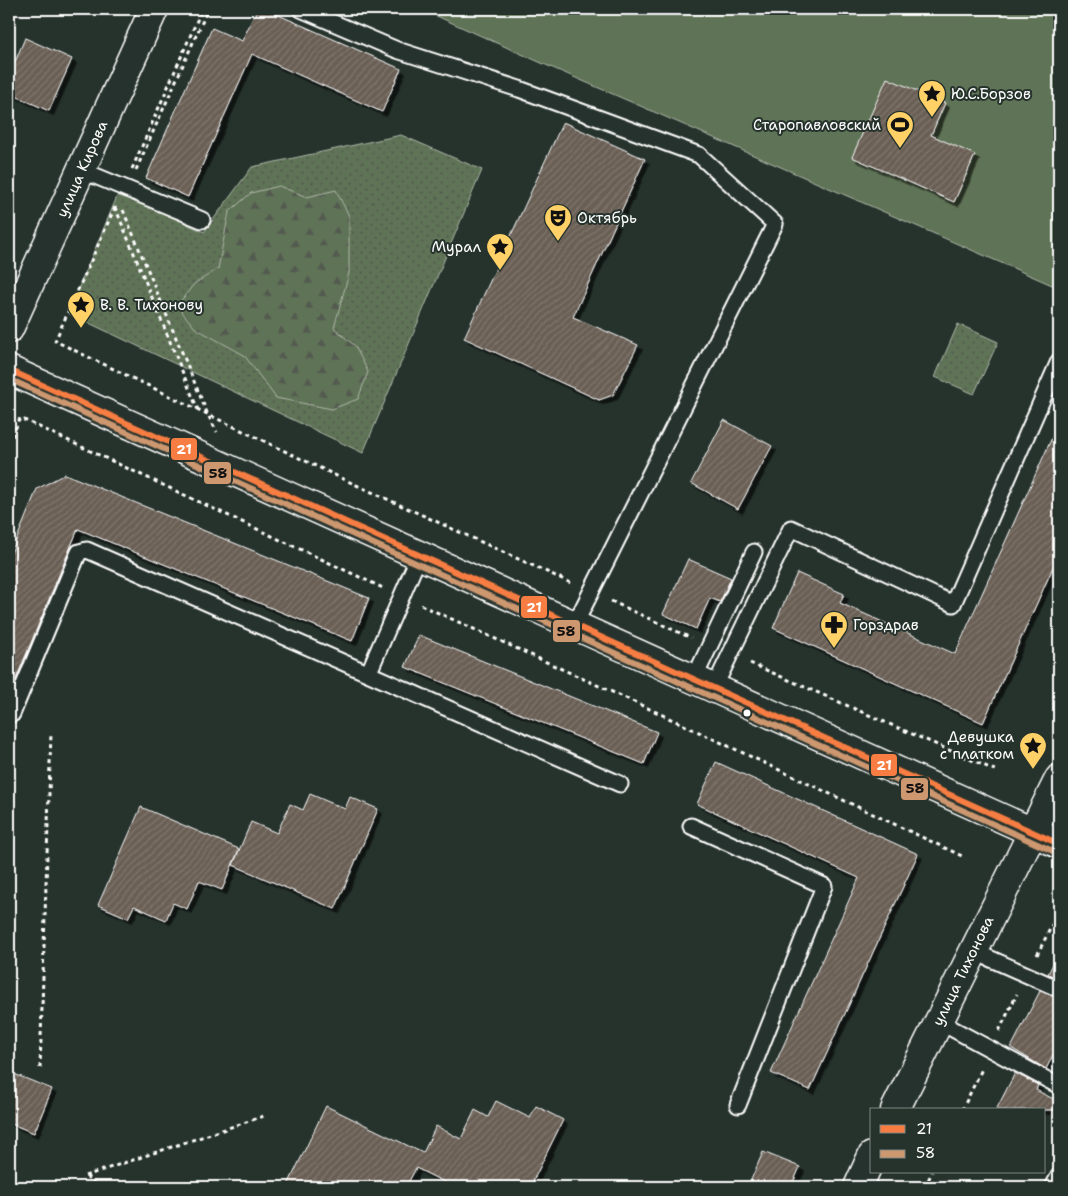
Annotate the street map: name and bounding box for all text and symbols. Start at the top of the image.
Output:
place icon: Ю.С.Борзов [917,79,947,118]
place label: Ю.С.Борзов [951,84,1031,104]
sports icon: Старопавловский [885,110,915,149]
place label: Старопавловский [753,115,881,135]
street label: улица Кирова [52,117,113,221]
theatre icon: Октябрь [543,203,573,242]
place label: Октябрь [577,208,637,228]
place icon: Мурал [485,232,515,271]
place label: Мурал [432,237,482,257]
place icon: В. В. Тихонову [66,290,96,329]
place label: В. В. Тихонову [100,295,203,315]
line badge: 21 [170,437,198,461]
text: 21 [176,440,192,458]
line badge: 58 [203,461,232,485]
text: 58 [209,464,227,482]
line badge: 21 [520,595,548,619]
text: 21 [526,598,542,616]
pharmacy icon: Горздрав [819,610,849,649]
place label: Горздрав [853,615,919,635]
line badge: 58 [552,619,581,643]
text: 58 [557,622,575,640]
unlabelled marker [742,708,752,718]
place label: Девушка с платком [940,727,1015,764]
place icon: Девушка с платком [1018,731,1048,770]
line badge: 21 [870,753,898,777]
text: 21 [876,756,892,774]
line badge: 58 [900,777,929,801]
text: 58 [906,779,924,797]
street label: улица Тихонова [928,912,999,1029]
legend [870,1108,1046,1174]
text: 21 [916,1119,932,1139]
text: 58 [916,1143,935,1163]

